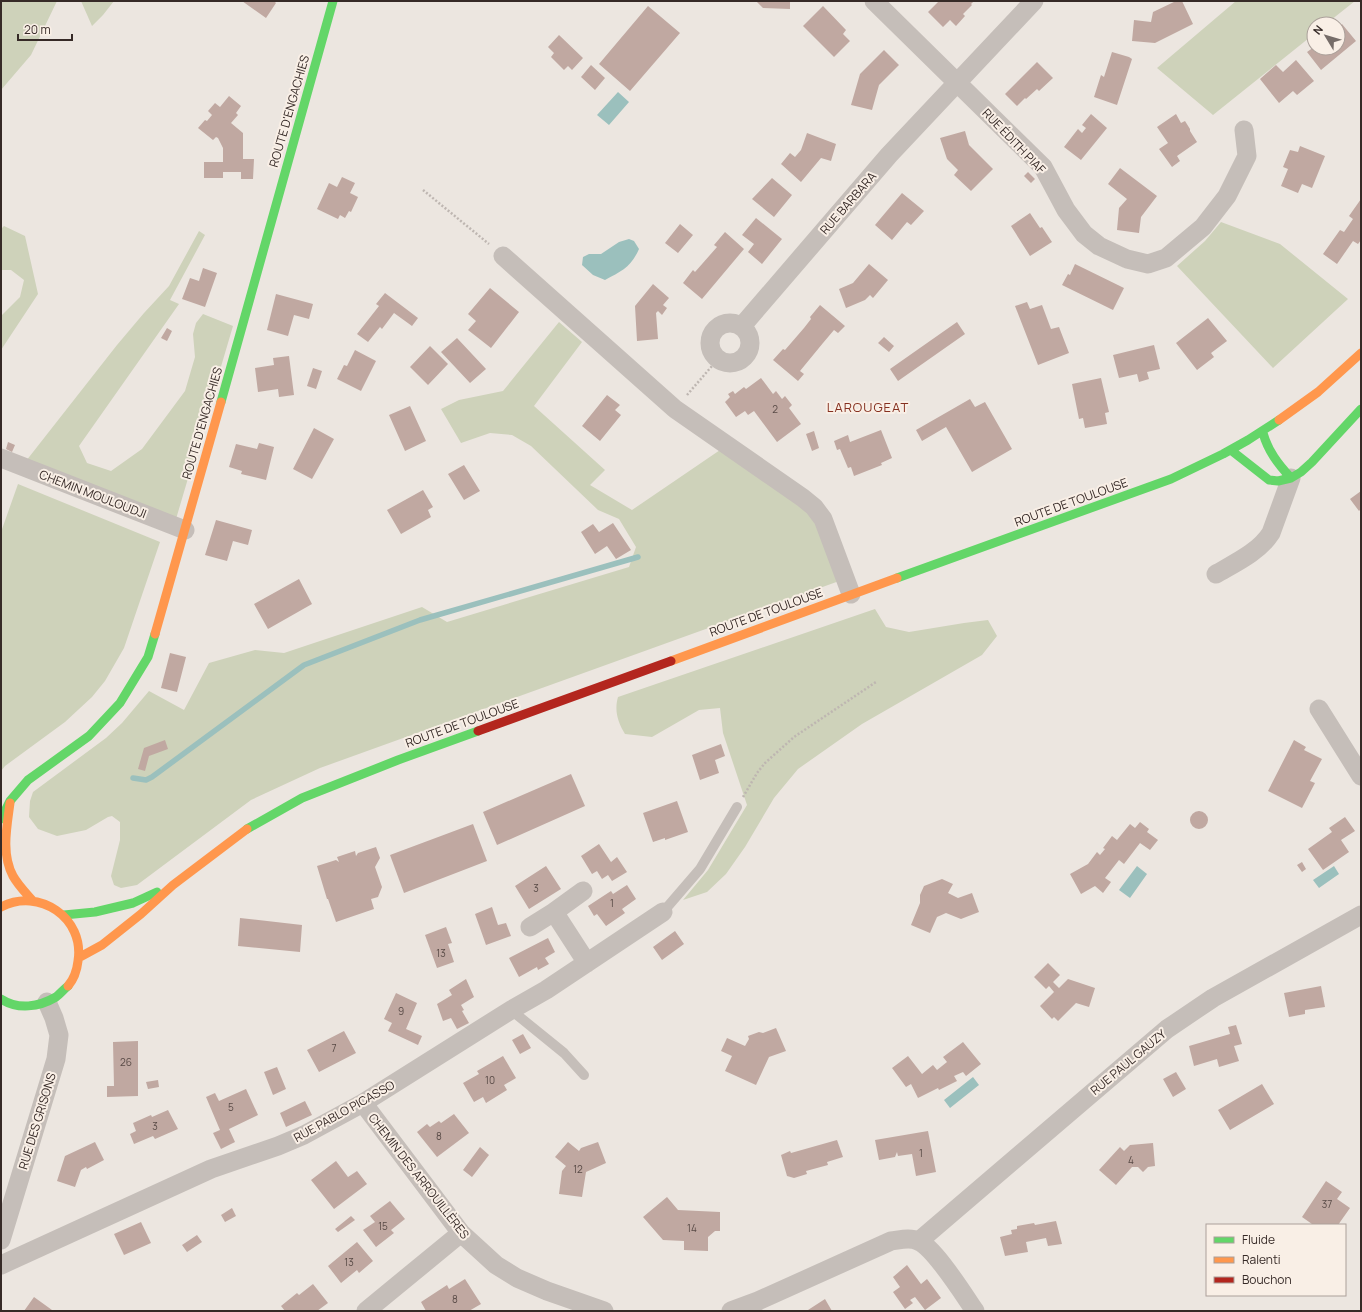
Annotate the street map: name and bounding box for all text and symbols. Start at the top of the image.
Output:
scale bar [18,16,72,42]
north arrow [1306,16,1346,56]
text: 20 m [24,21,51,38]
text: N [1309,22,1326,37]
street label: ROUTE D'ENGACHIES [265,53,313,169]
street label: RUE ÉDITH PIAF [979,105,1049,177]
street label: RUE BARBARA [816,168,880,238]
street label: ROUTE D'ENGACHIES [178,365,226,481]
district label: LAROUGEAT [827,398,909,416]
house number: 2 [772,402,778,416]
street label: CHEMIN MOULOUDJI [37,466,149,522]
street label: ROUTE DE TOULOUSE [1012,474,1130,530]
street label: ROUTE DE TOULOUSE [707,584,825,640]
street label: ROUTE DE TOULOUSE [403,695,521,751]
house number: 3 [533,881,539,895]
house number: 1 [610,896,614,910]
house number: 13 [436,946,446,960]
house number: 9 [398,1004,404,1018]
street label: RUE PAUL GAUZY [1087,1025,1170,1099]
house number: 7 [331,1041,337,1055]
house number: 26 [120,1055,132,1069]
street label: RUE DES GRISONS [14,1071,60,1171]
house number: 10 [485,1073,495,1087]
street label: RUE PABLO PICASSO [290,1076,398,1146]
house number: 5 [228,1100,234,1114]
street label: CHEMIN DES ARROUILLÈRES [365,1110,473,1242]
house number: 3 [152,1119,158,1133]
house number: 8 [436,1129,442,1143]
house number: 1 [919,1146,923,1160]
house number: 4 [1128,1153,1134,1167]
house number: 12 [573,1162,583,1176]
house number: 37 [1322,1197,1332,1211]
house number: 15 [378,1219,388,1233]
house number: 14 [687,1221,697,1235]
legend [1206,1224,1346,1296]
text: Fluide [1242,1231,1275,1248]
text: Ralenti [1242,1251,1281,1268]
house number: 13 [344,1255,354,1269]
text: Bouchon [1242,1271,1292,1288]
house number: 8 [452,1292,458,1306]

